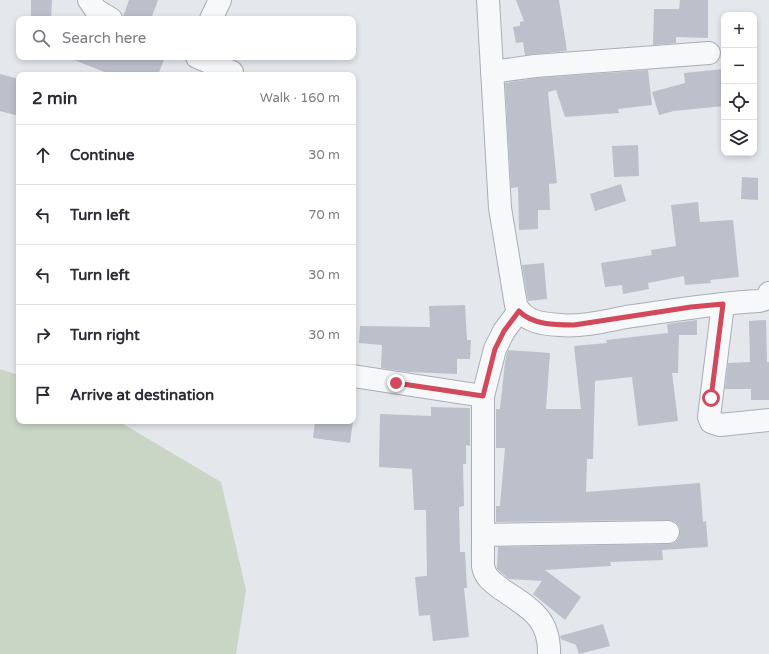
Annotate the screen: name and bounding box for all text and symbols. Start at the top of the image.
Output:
map controls [721,12,757,156]
button: + [721,12,757,48]
search box [16,16,356,60]
icon: search [30,27,52,49]
text: Search here [62,29,146,47]
button: − [721,48,757,84]
button: locate [721,84,757,120]
text: 2 min [32,88,77,109]
text: Walk · 160 m [260,90,340,106]
button: layers [721,120,757,156]
icon: ahead [32,144,54,166]
text: Continue [70,146,134,164]
text: 30 m [308,147,340,163]
icon: left [32,204,54,226]
text: Turn left [70,206,130,224]
text: 70 m [308,207,340,223]
icon: left [32,264,54,286]
text: Turn left [70,266,130,284]
text: 30 m [308,267,340,283]
icon: right [32,324,54,346]
text: Turn right [70,326,140,344]
text: 30 m [308,327,340,343]
route end [387,374,405,392]
icon: arrive [32,384,54,406]
text: Arrive at destination [70,386,214,404]
route start [702,389,720,407]

